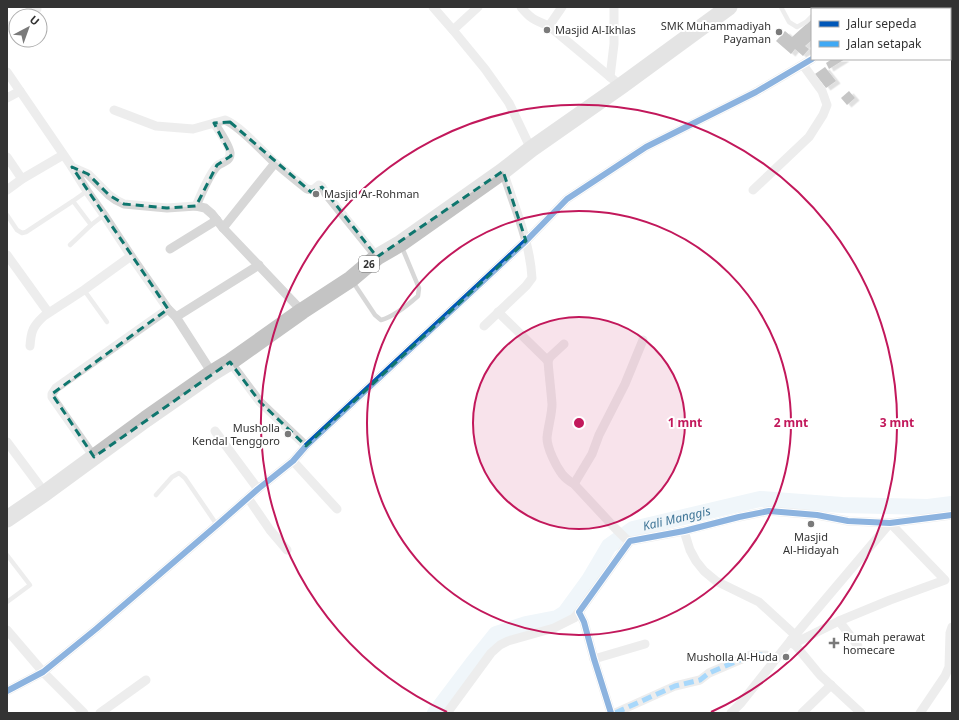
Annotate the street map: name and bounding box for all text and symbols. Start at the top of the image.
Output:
north arrow [8,8,48,48]
legend [811,8,951,60]
text: U [27,12,43,28]
text: Jalur sepeda [846,15,916,32]
place label: SMK Muhammadiyah Payaman [661,18,771,46]
place label: Masjid Al-Ikhlas [555,22,636,37]
marker: Masjid Al-Ikhlas [542,25,552,35]
marker: SMK Muhammadiyah Payaman [774,27,784,37]
text: Jalan setapak [846,35,922,52]
place label: Masjid Ar-Rohman [324,186,419,201]
marker: Masjid Ar-Rohman [311,189,321,199]
road number: 26 [359,256,379,272]
text: 1 mnt [668,414,702,431]
text: 2 mnt [774,414,808,431]
text: 3 mnt [880,414,914,431]
centre of rings [572,416,586,430]
place label: Musholla Kendal Tenggoro [192,420,280,448]
marker: Musholla Kendal Tenggoro [283,429,293,439]
water label: Kali Manggis [641,502,712,534]
marker: Masjid Al-Hidayah [806,519,816,529]
place label: Masjid Al-Hidayah [783,529,839,557]
place label: Rumah perawat homecare [843,629,925,657]
marker: Rumah perawat homecare [828,637,840,649]
place label: Musholla Al-Huda [687,649,778,664]
marker: Musholla Al-Huda [781,652,791,662]

